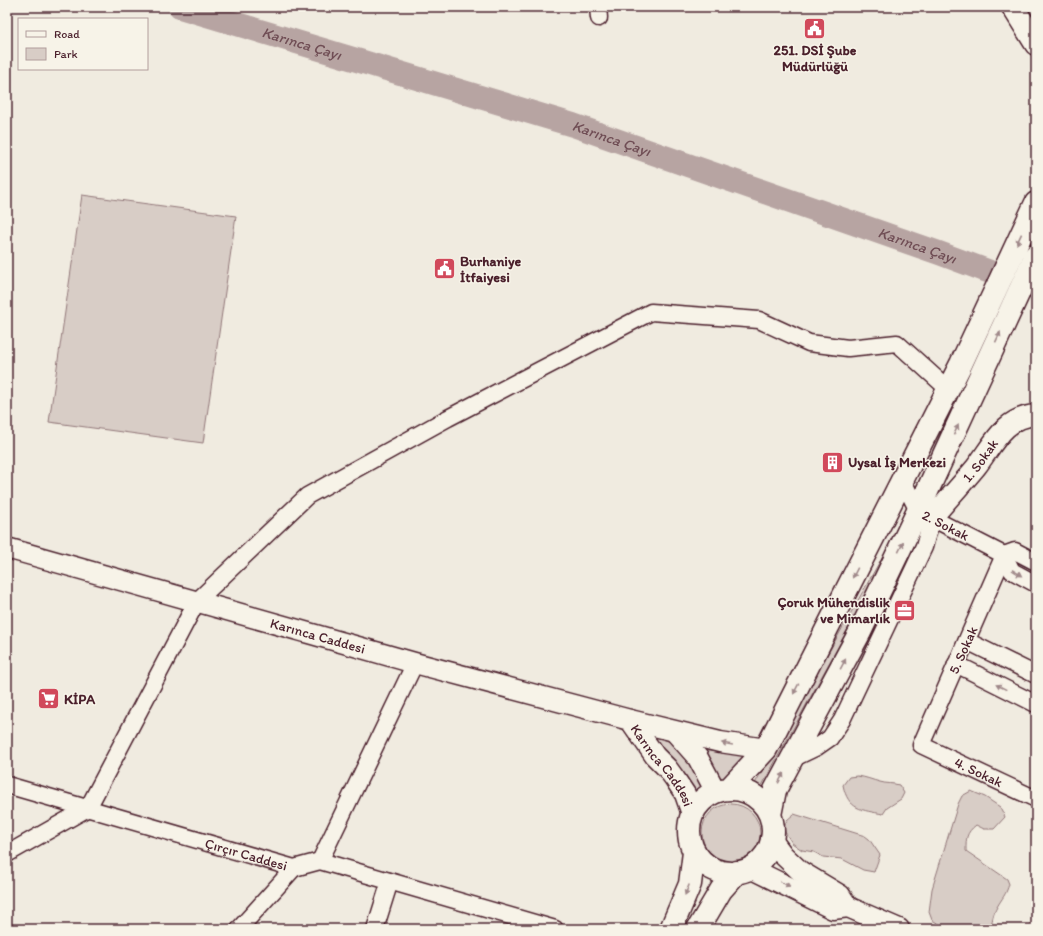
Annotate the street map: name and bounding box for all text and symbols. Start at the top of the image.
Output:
public building icon: 251. DSİ Şube Müdürlüğü [802,15,828,41]
legend [18,18,148,70]
water label: Karınca Çayı [260,23,344,64]
text: Road [54,27,80,41]
place label: 251. DSİ Şube Müdürlüğü [774,42,857,75]
text: Park [54,47,78,61]
water label: Karınca Çayı [570,116,654,161]
water label: Karınca Çayı [876,223,960,268]
one-way arrow [1016,233,1022,244]
place label: Burhaniye İtfaiyesi [460,253,521,286]
public building icon: Burhaniye İtfaiyesi [431,256,457,282]
one-way arrow [996,331,1002,343]
one-way arrow [953,424,959,435]
street label: 1. Sokak [959,436,1002,486]
building icon: Uysal İş Merkezi [820,449,846,475]
place label: Uysal İş Merkezi [848,454,946,471]
street label: 2. Sokak [919,507,972,545]
one-way arrow [898,542,904,553]
one-way arrow [852,568,858,579]
one-way arrow [1011,569,1022,577]
place label: Çoruk Mühendislik ve Mimarlık [777,594,891,627]
office icon: Çoruk Mühendislik ve Mimarlık [892,597,918,623]
street label: Karınca Caddesi [268,615,367,658]
street label: 5. Sokak [945,624,981,677]
one-way arrow [840,658,847,670]
one-way arrow [995,683,1007,690]
one-way arrow [793,684,799,695]
supermarket icon: KİPA [36,686,62,712]
place label: KİPA [64,691,96,708]
street label: Karınca Caddesi [627,721,697,809]
one-way arrow [721,740,733,746]
street label: 4. Sokak [952,754,1005,791]
one-way arrow [778,772,785,784]
street label: Çırçır Caddesi [203,835,289,875]
one-way arrow [780,881,791,888]
one-way arrow [684,884,690,896]

